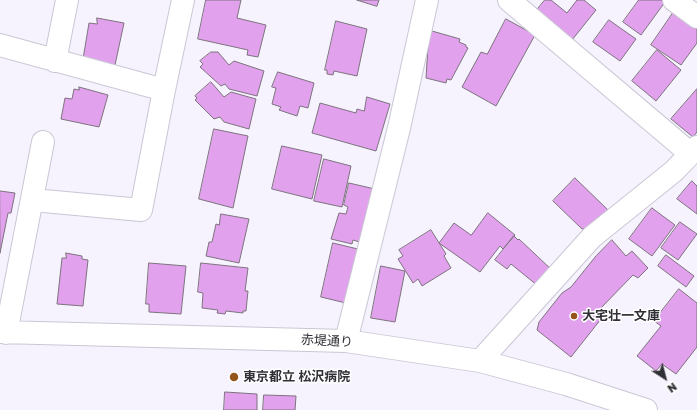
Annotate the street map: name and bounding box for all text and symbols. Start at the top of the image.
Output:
place label: 大宅壮一文庫 [582,308,660,324]
marker: 大宅壮一文庫 [569,311,579,321]
street label: 赤堤通り [301,332,353,350]
north arrow [645,358,685,398]
place label: 東京都立 松沢病院 [243,369,350,385]
marker: 東京都立 松沢病院 [228,371,240,383]
text: N [665,380,680,396]

